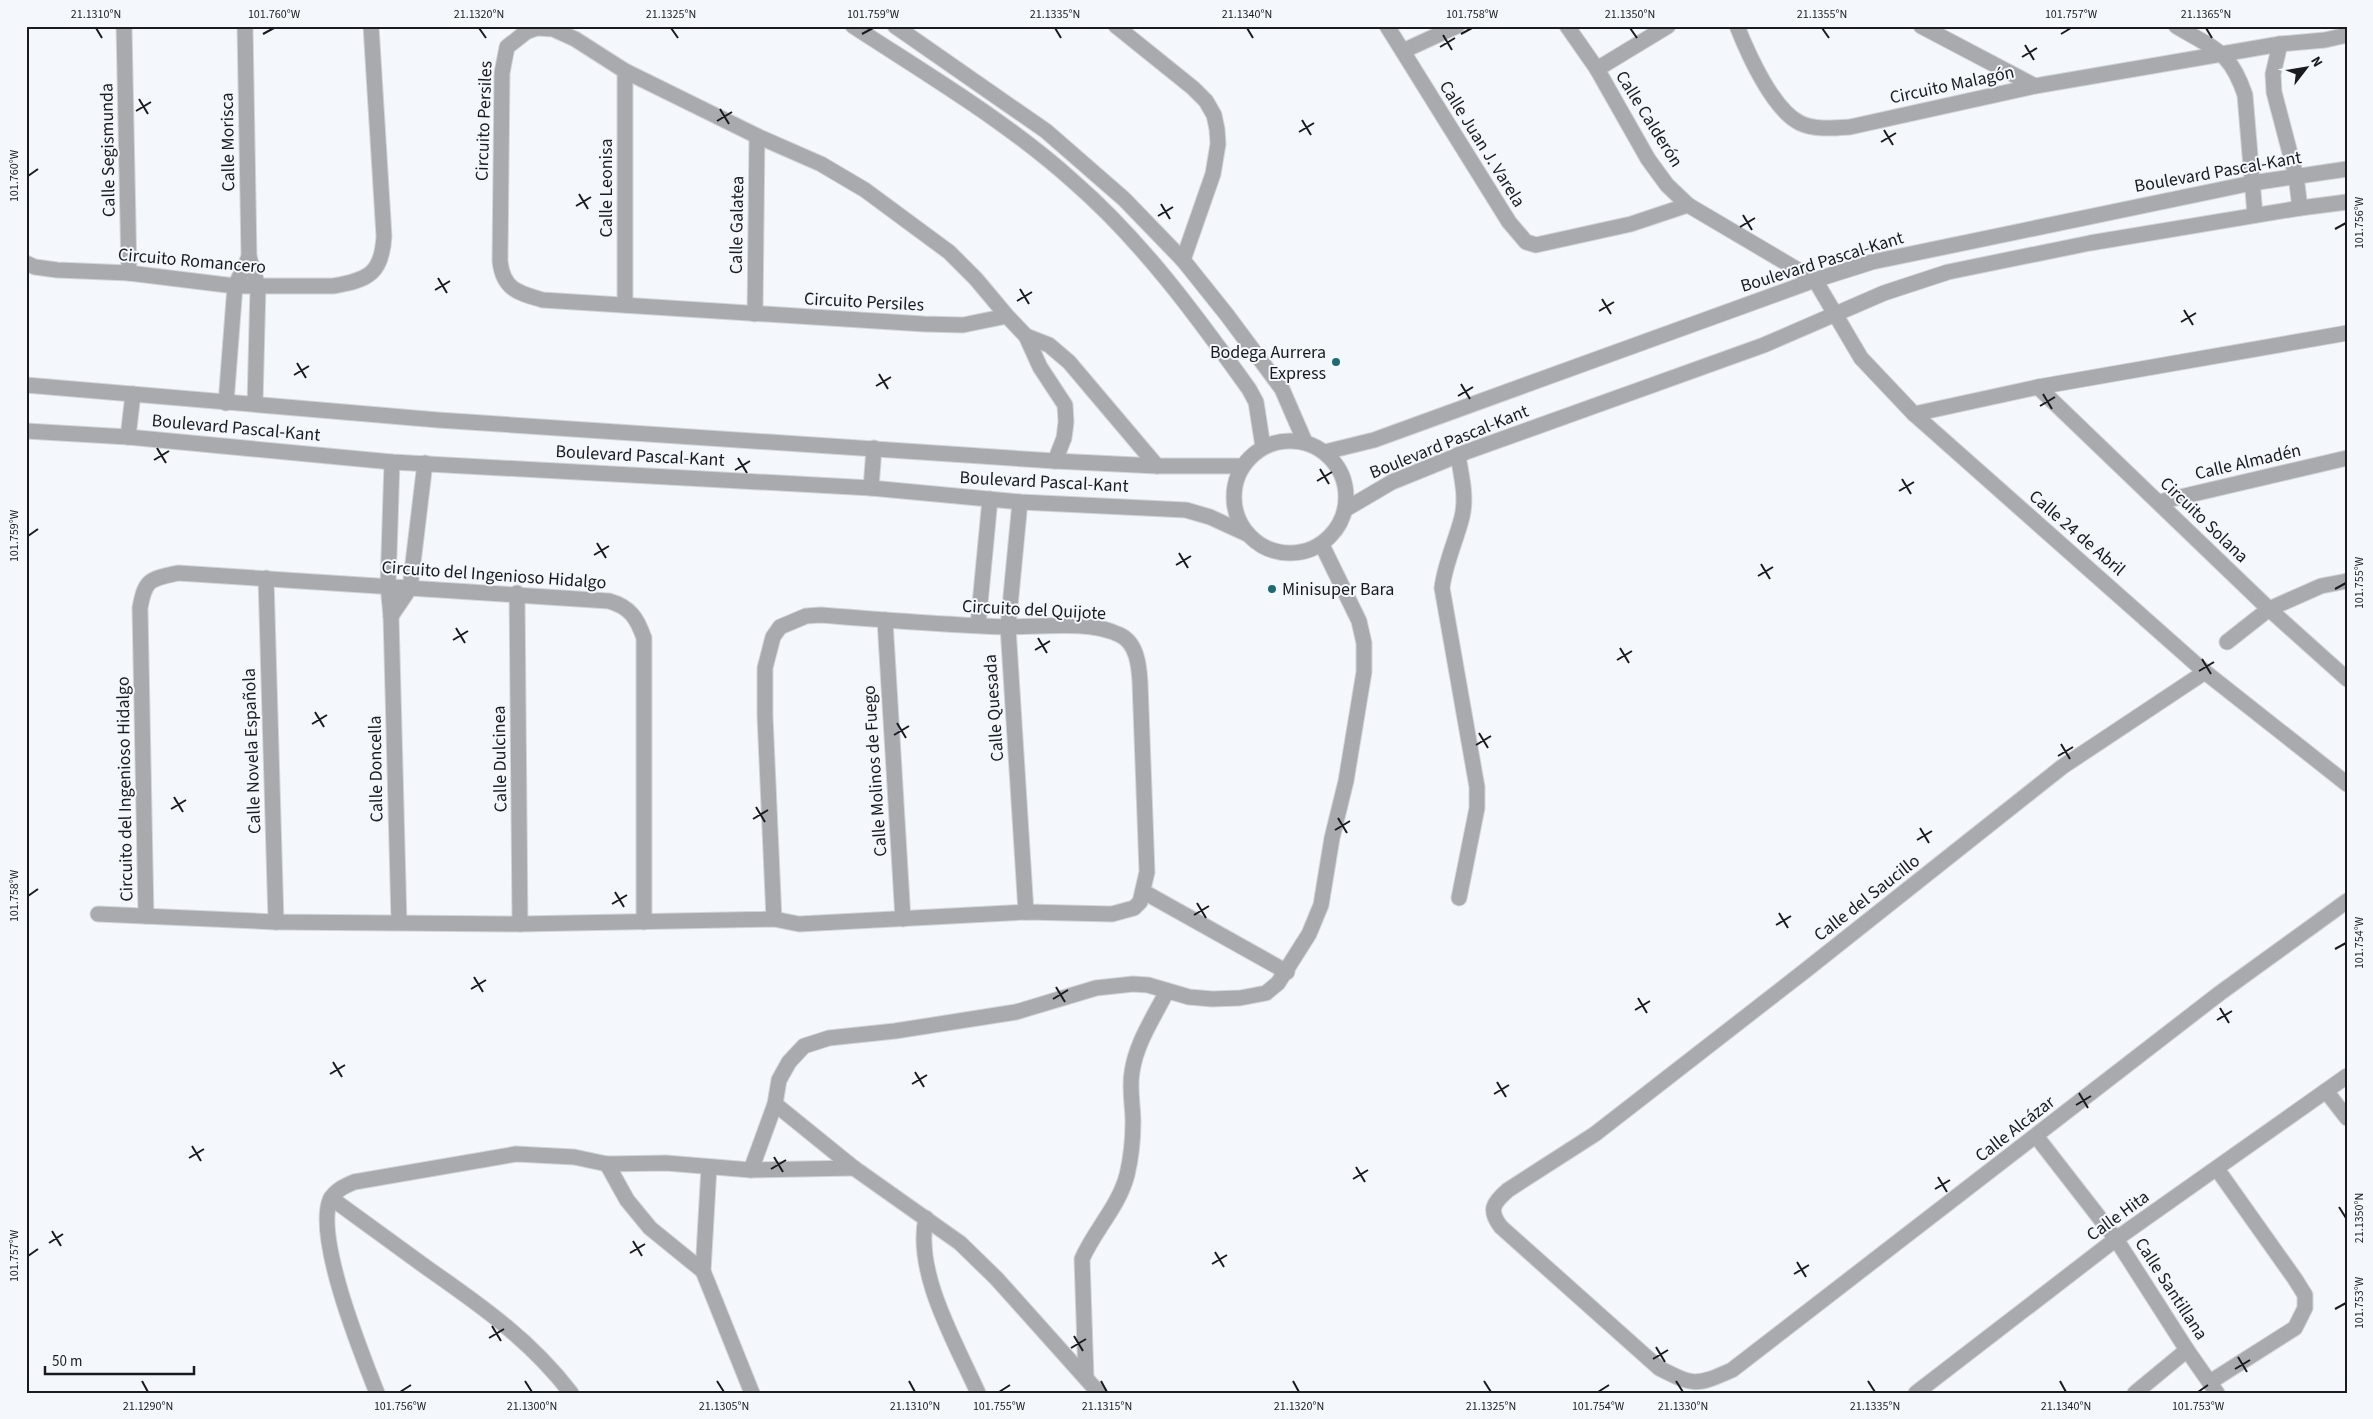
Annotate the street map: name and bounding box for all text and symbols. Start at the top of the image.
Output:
text: 21.1310°N [71,6,121,23]
text: 101.760°W [248,6,301,23]
text: 21.1320°N [454,6,504,23]
text: 21.1325°N [646,6,696,23]
text: 101.759°W [847,6,900,23]
text: 21.1335°N [1030,6,1080,23]
text: 21.1340°N [1222,6,1272,23]
text: 101.758°W [1446,6,1499,23]
text: 21.1350°N [1605,6,1655,23]
text: 21.1355°N [1797,6,1847,23]
text: 101.757°W [2045,6,2098,23]
text: 21.1365°N [2181,6,2231,23]
north arrow [2280,42,2330,92]
text: N [2305,53,2327,71]
street label: Circuito Persiles [469,60,499,182]
street label: Circuito Malagón [1887,60,2017,110]
street label: Calle Calderón [1609,66,1689,172]
street label: Calle Juan J. Varela [1433,76,1531,212]
street label: Calle Segismunda [94,83,122,217]
street label: Calle Morisca [215,92,241,192]
street label: Calle Leonisa [594,138,619,238]
street label: Boulevard Pascal-Kant [2132,145,2304,199]
text: 101.760°W [6,149,23,202]
street label: Calle Galatea [724,176,750,274]
text: 101.756°W [2351,196,2368,249]
street label: Boulevard Pascal-Kant [1737,225,1907,299]
street label: Circuito Romancero [117,242,267,280]
street label: Circuito Persiles [803,286,925,318]
place label: Bodega Aurrera Express [1210,340,1326,386]
marker: Bodega Aurrera Express [1330,356,1342,368]
street label: Boulevard Pascal-Kant [1366,399,1532,485]
street label: Boulevard Pascal-Kant [151,408,321,448]
street label: Calle Almadén [2192,438,2304,486]
street label: Boulevard Pascal-Kant [555,439,725,473]
street label: Boulevard Pascal-Kant [959,465,1129,499]
street label: Circuito Solana [2154,471,2254,569]
street label: Calle 24 de Abril [2023,484,2131,582]
text: 101.759°W [6,509,23,562]
street label: Circuito del Ingenioso Hidalgo [381,555,607,595]
text: 101.755°W [2351,556,2368,609]
place label: Minisuper Bara [1282,577,1394,602]
marker: Minisuper Bara [1266,583,1278,595]
street label: Circuito del Quijote [961,594,1107,626]
street label: Calle Quesada [978,654,1010,762]
street label: Calle Novela Española [237,668,267,834]
street label: Circuito del Ingenioso Hidalgo [111,676,139,902]
street label: Calle Molinos de Fuego [857,684,893,858]
street label: Calle Dulcinea [487,705,513,813]
street label: Calle Doncella [363,715,389,823]
street label: Calle del Saucillo [1809,849,1925,947]
text: 101.758°W [6,869,23,922]
text: 101.754°W [2351,916,2368,969]
street label: Calle Alcázar [1970,1089,2061,1168]
street label: Calle Hita [2082,1185,2154,1247]
text: 21.1350°N [2351,1193,2368,1243]
text: 101.757°W [6,1229,23,1282]
street label: Calle Santillana [2129,1233,2213,1345]
text: 101.753°W [2351,1276,2368,1329]
scale bar [45,1344,194,1376]
text: 50 m [52,1351,82,1372]
text: 21.1290°N [123,1398,173,1415]
text: 101.756°W [374,1398,427,1415]
text: 21.1300°N [507,1398,557,1415]
text: 21.1305°N [699,1398,749,1415]
text: 21.1310°N [890,1398,940,1415]
text: 101.755°W [973,1398,1026,1415]
text: 21.1315°N [1082,1398,1132,1415]
text: 21.1320°N [1274,1398,1324,1415]
text: 21.1325°N [1466,1398,1516,1415]
text: 101.754°W [1572,1398,1625,1415]
text: 21.1330°N [1658,1398,1708,1415]
text: 21.1335°N [1850,1398,1900,1415]
text: 21.1340°N [2041,1398,2091,1415]
text: 101.753°W [2172,1398,2225,1415]

